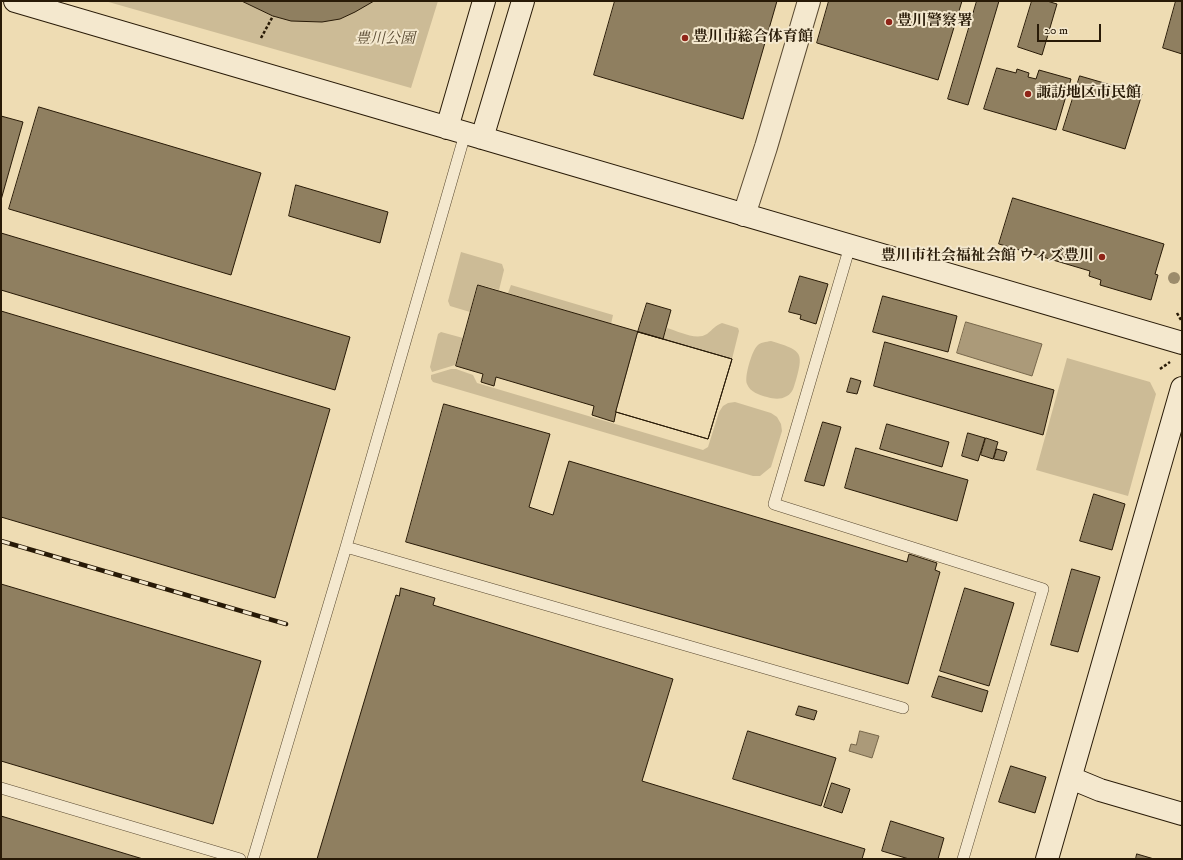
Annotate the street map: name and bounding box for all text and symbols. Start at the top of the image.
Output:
place label: 豊川警察署 [897,13,972,31]
scale bar [1039,16,1103,42]
marker: 豊川警察署 [884,17,894,27]
text: 20 m [1044,23,1068,38]
place label: 豊川市総合体育館 [693,29,813,47]
park label: 豊川公園 [355,31,415,49]
marker: 豊川市総合体育館 [680,33,690,43]
place label: 諏訪地区市民館 [1036,85,1141,103]
marker: 諏訪地区市民館 [1023,89,1033,99]
place label: 豊川市社会福祉会館 ウィズ豊川 [881,248,1094,266]
marker: 豊川市社会福祉会館 ウィズ豊川 [1097,252,1107,262]

